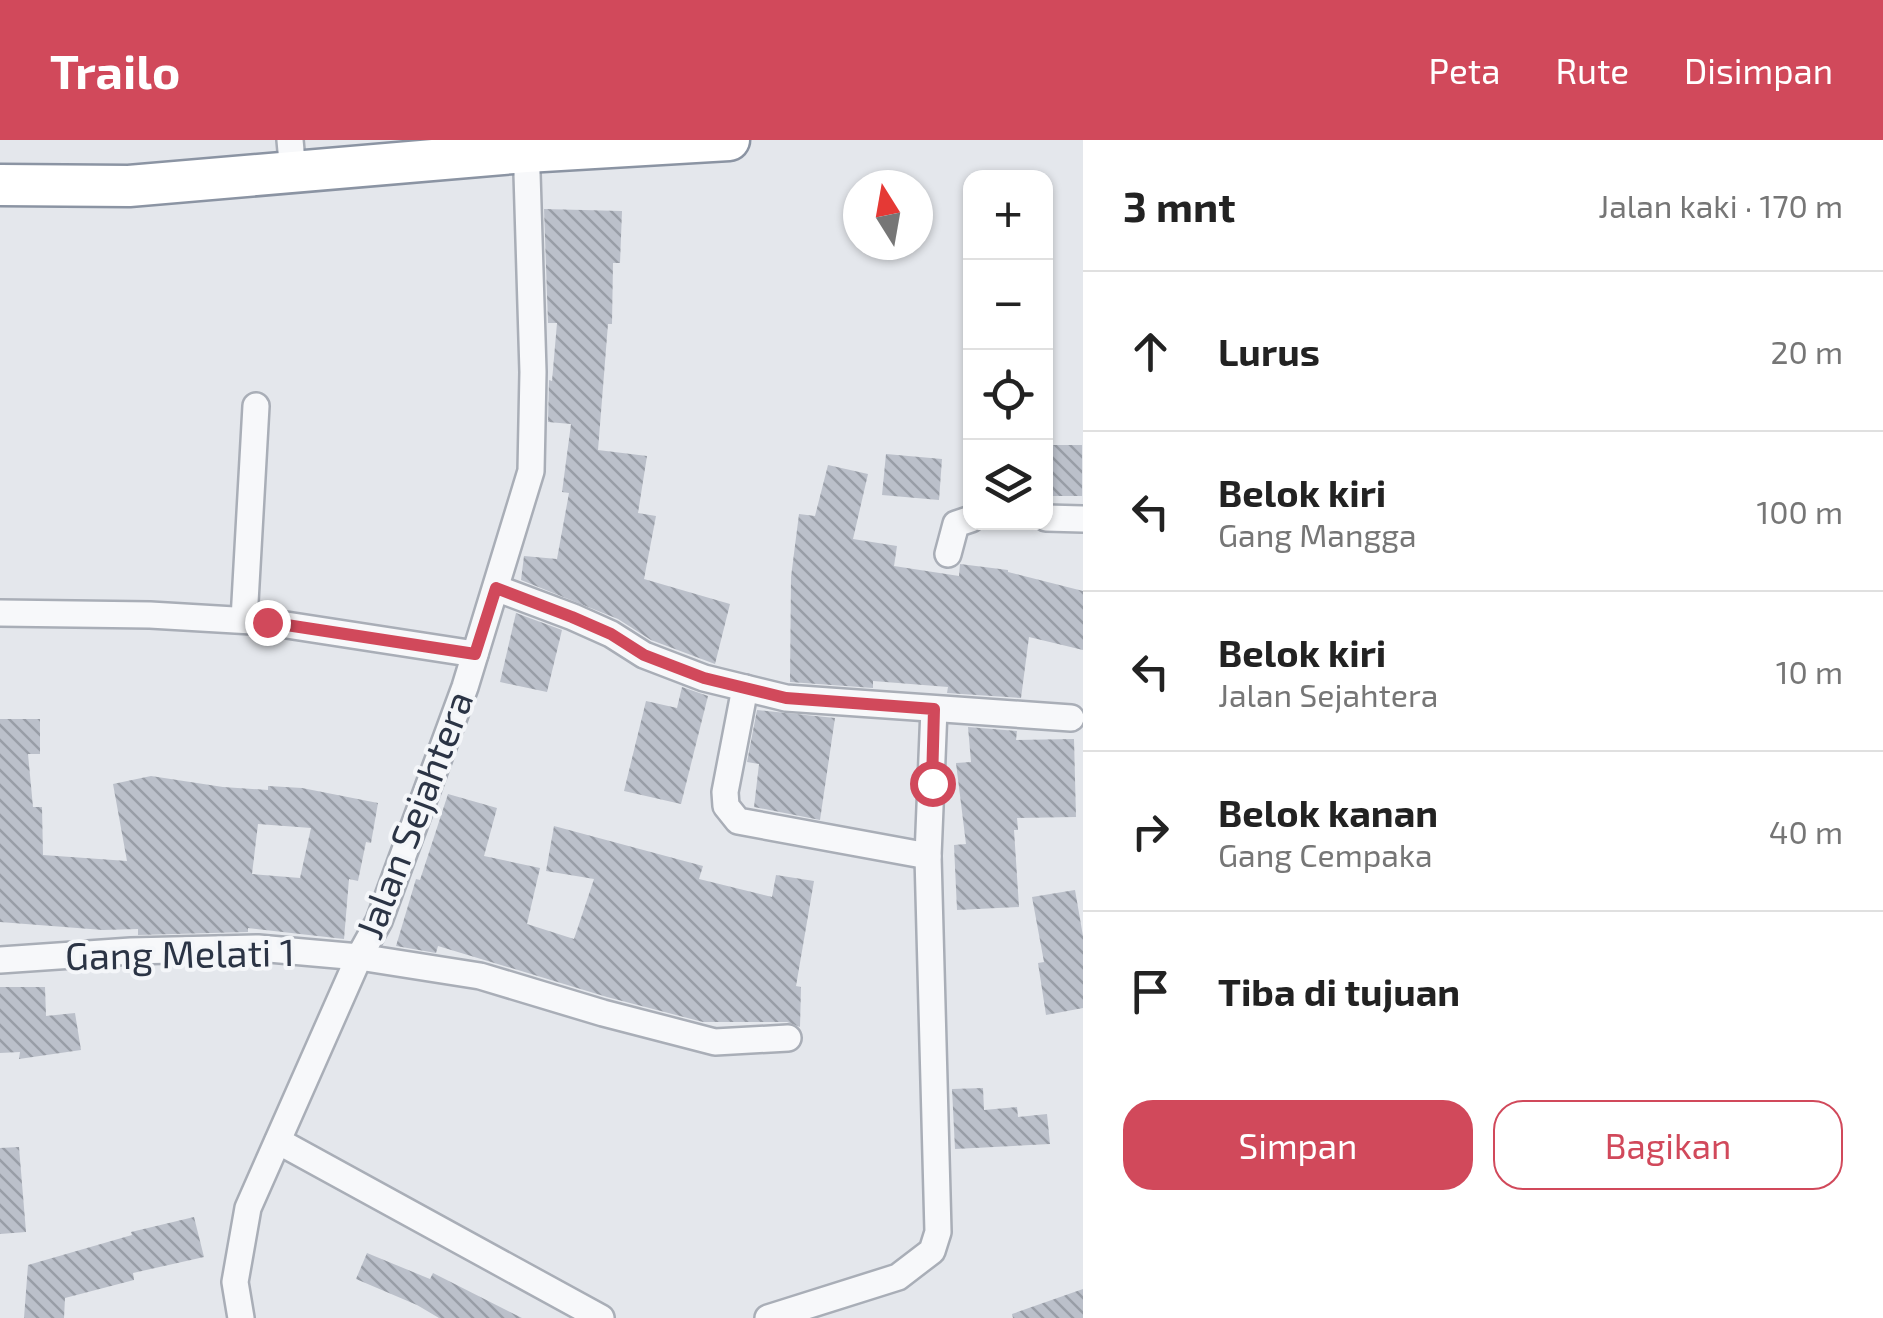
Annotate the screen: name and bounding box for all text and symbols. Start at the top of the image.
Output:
text: Trailo [50,41,180,99]
text: Peta [1429,49,1500,91]
text: Rute [1555,49,1629,91]
text: Disimpan [1684,49,1833,91]
north arrow [843,170,933,260]
map controls [963,170,1053,530]
button: + [963,170,1053,260]
text: 3 mnt [1123,180,1235,230]
text: Jalan kaki · 170 m [1598,186,1843,224]
button: − [963,260,1053,350]
icon: ahead [1123,324,1178,379]
text: Lurus [1218,328,1320,374]
text: 20 m [1771,332,1843,370]
button: locate [963,350,1053,440]
button: layers [963,440,1053,530]
text: Belok kiri [1218,469,1386,515]
icon: left [1123,484,1178,539]
text: 100 m [1757,492,1843,530]
text: Gang Mangga [1218,515,1417,553]
route end [245,600,291,646]
text: Belok kiri [1218,629,1386,675]
icon: left [1123,644,1178,699]
text: 10 m [1776,652,1843,690]
text: Jalan Sejahtera [1218,675,1438,713]
street label: Jalan Sejahtera [345,684,481,945]
route start [910,761,956,807]
text: Belok kanan [1218,789,1438,835]
icon: right [1123,804,1178,859]
text: 40 m [1769,812,1843,850]
text: Gang Cempaka [1218,835,1433,873]
street label: Gang Melati 1 [65,928,295,978]
icon: arrive [1123,964,1178,1019]
text: Tiba di tujuan [1218,968,1460,1014]
button: Simpan [1123,1100,1473,1190]
button: Bagikan [1493,1100,1843,1190]

